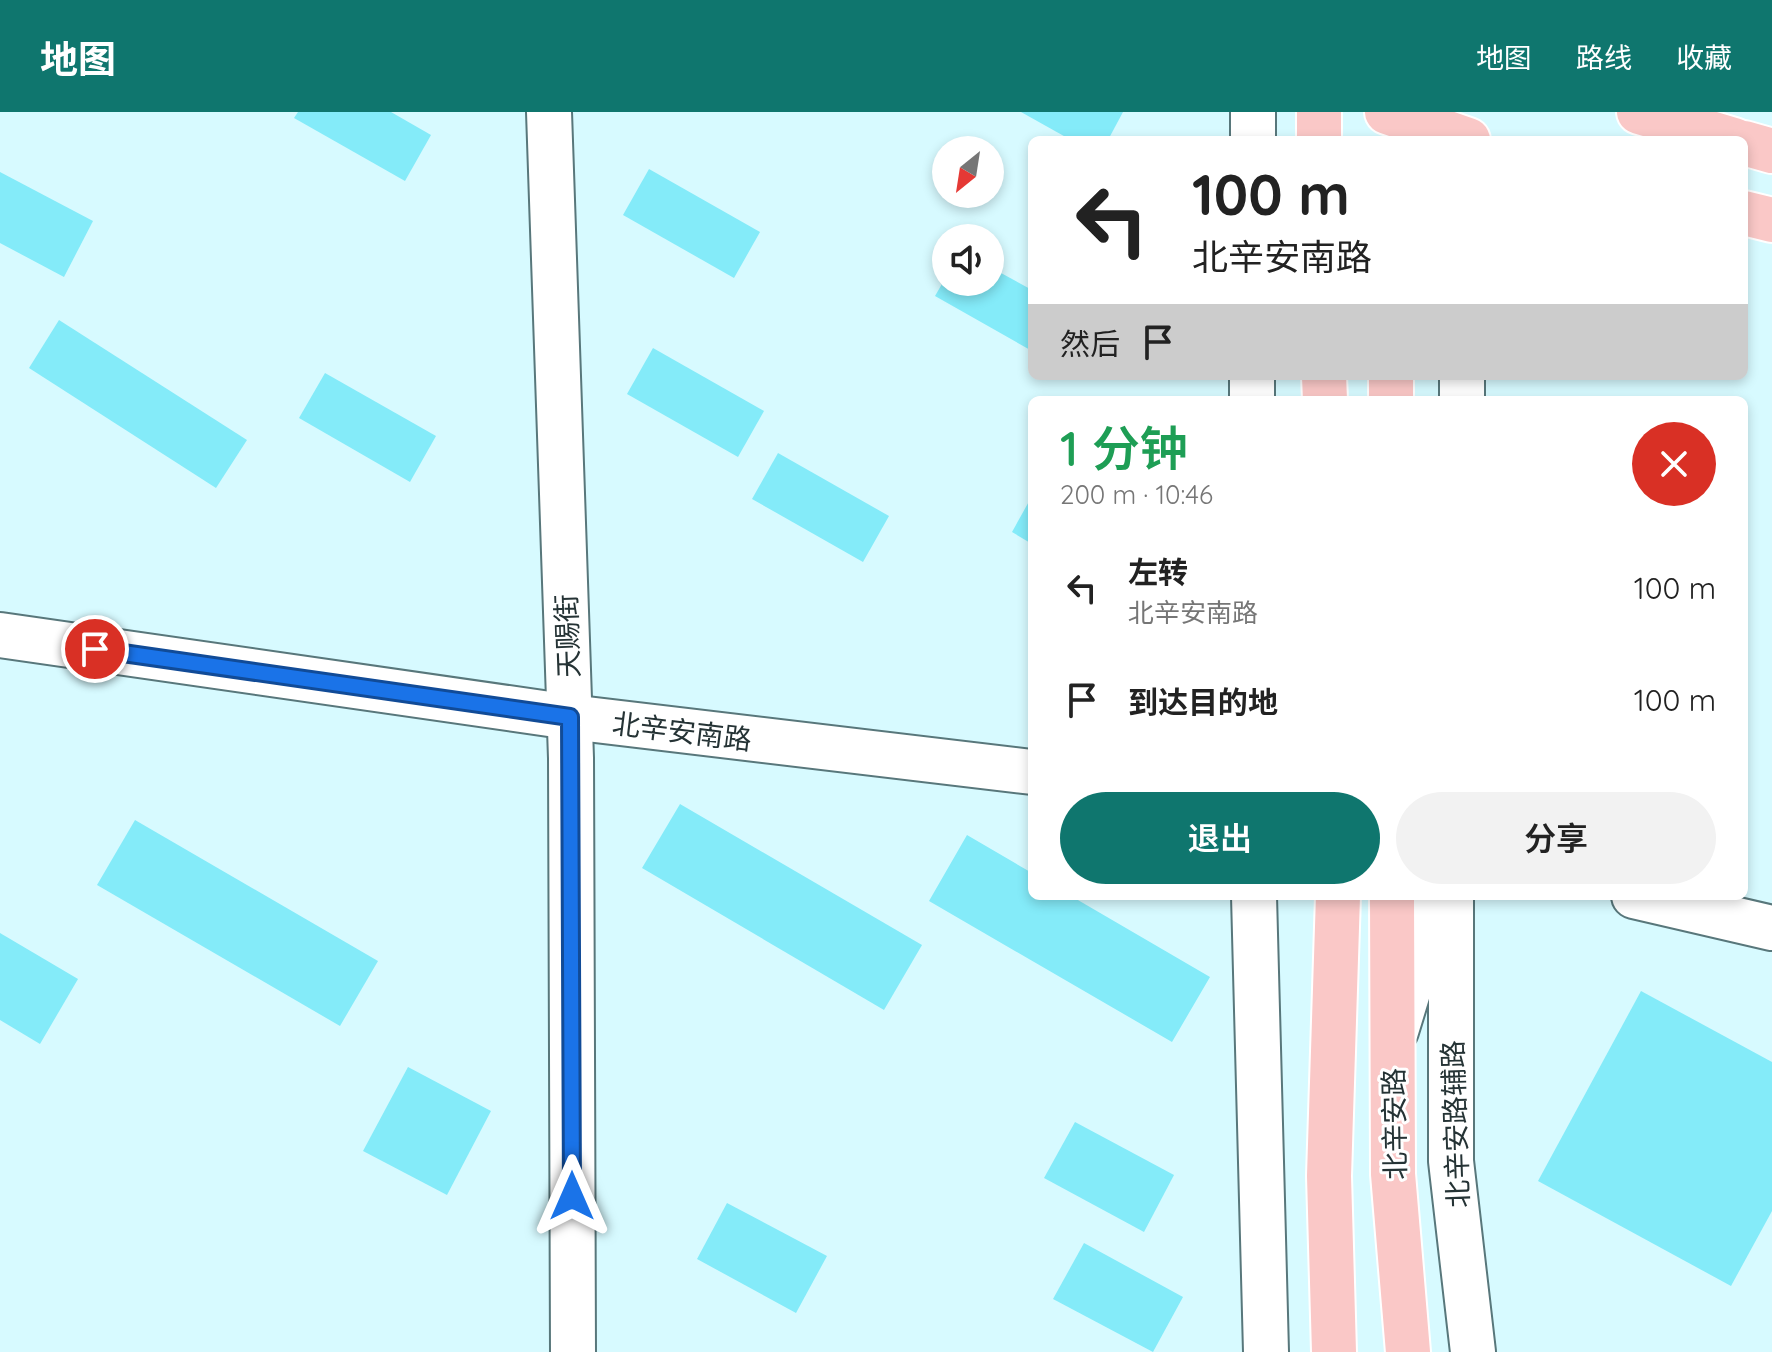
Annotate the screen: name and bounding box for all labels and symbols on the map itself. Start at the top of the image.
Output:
north arrow [932,136,1004,208]
street label: 天赐街 [548,593,586,679]
pin [61,615,129,683]
street label: 北辛安南路 [610,705,754,757]
street label: 北辛安路辅路 [1435,1039,1475,1209]
street label: 北辛安路 [1376,1068,1412,1180]
position arrow [530,1154,614,1238]

